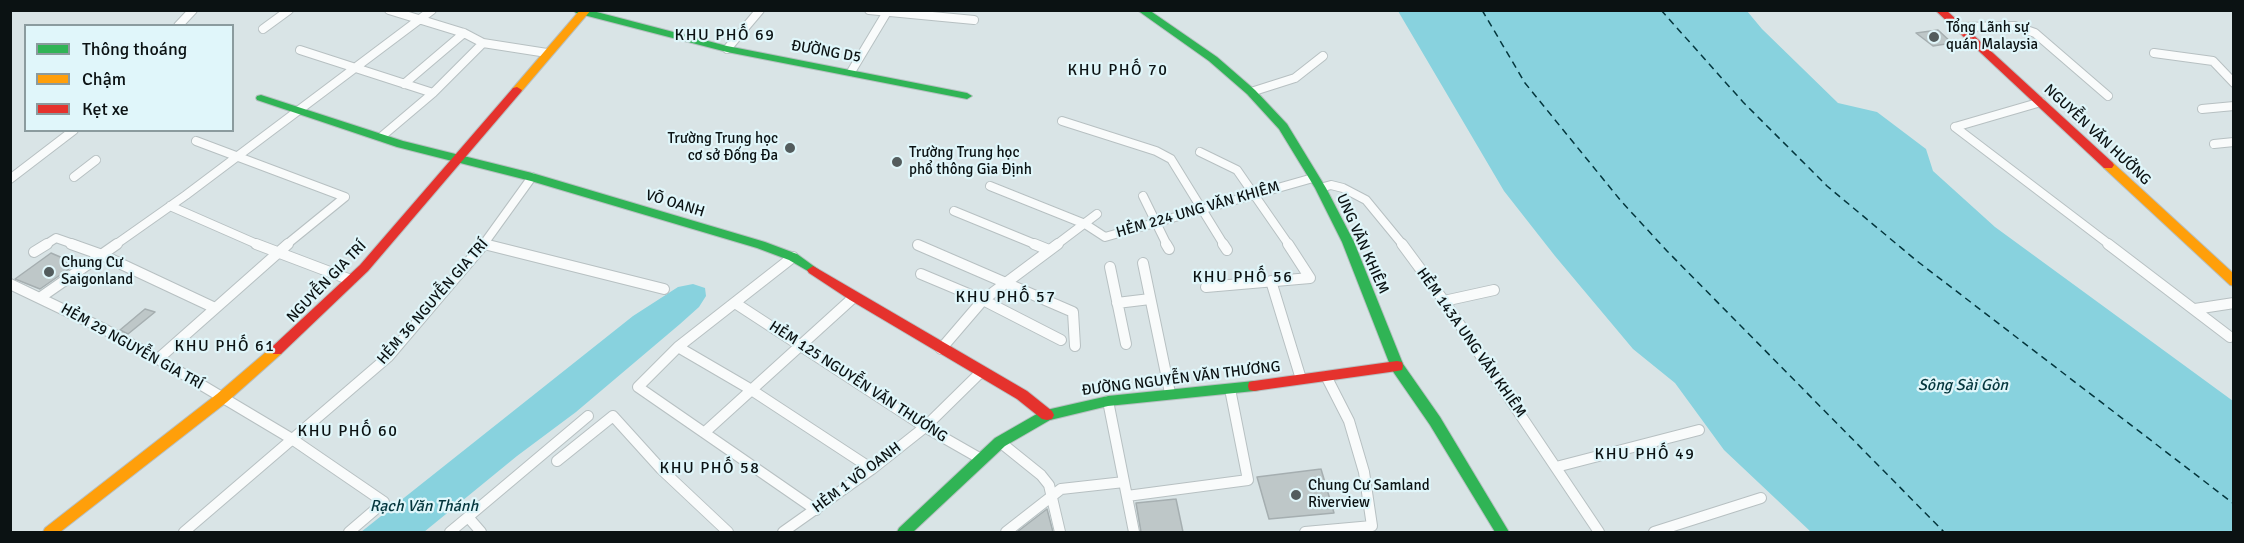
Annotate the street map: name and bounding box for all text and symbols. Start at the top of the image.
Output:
place label: Tổng Lãnh sự quán Malaysia [1946,19,2038,54]
legend [24,24,234,132]
district label: KHU PHỐ 69 [675,26,775,46]
marker: Tổng Lãnh sự quán Malaysia [1927,30,1941,44]
street label: ĐƯỜNG D5 [790,37,862,67]
text: Thông thoáng [82,38,187,60]
district label: KHU PHỐ 70 [1068,61,1168,81]
text: Chậm [82,68,126,90]
street label: NGUYỄN VĂN HƯỞNG [2040,81,2154,189]
text: Kẹt xe [82,98,129,120]
place label: Trường Trung học cơ sở Đống Đa [668,130,778,165]
marker: Trường Trung học cơ sở Đống Đa [783,141,797,155]
place label: Trường Trung học phổ thông Gia Định [909,144,1032,179]
marker: Trường Trung học phổ thông Gia Định [890,155,904,169]
street label: HẺM 224 UNG VĂN KHIÊM [1114,178,1282,242]
street label: VÕ OANH [643,187,707,221]
street label: UNG VĂN KHIÊM [1332,191,1392,297]
street label: HẺM 36 NGUYỄN GIA TRÍ [374,236,492,368]
street label: NGUYỄN GIA TRÍ [283,237,371,327]
place label: Chung Cư Saigonland [61,254,133,289]
marker: Chung Cư Saigonland [42,265,56,279]
street label: HẺM 143A UNG VĂN KHIÊM [1412,265,1530,421]
district label: KHU PHỐ 56 [1193,268,1293,288]
district label: KHU PHỐ 57 [956,288,1056,308]
street label: HẺM 29 NGUYỄN GIA TRÍ [58,300,206,394]
street label: HẺM 125 NGUYỄN VĂN THƯƠNG [766,318,950,446]
district label: KHU PHỐ 61 [175,337,275,357]
street label: ĐƯỜNG NGUYỄN VĂN THƯƠNG [1081,358,1281,400]
water label: Sông Sài Gòn [1918,376,2008,396]
district label: KHU PHỐ 60 [298,422,398,442]
street label: HẺM 1 VÕ OANH [809,439,905,517]
district label: KHU PHỐ 49 [1595,445,1695,465]
district label: KHU PHỐ 58 [660,459,760,479]
place label: Chung Cư Samland Riverview [1308,477,1430,512]
marker: Chung Cư Samland Riverview [1289,488,1303,502]
water label: Rạch Văn Thánh [370,497,478,517]

